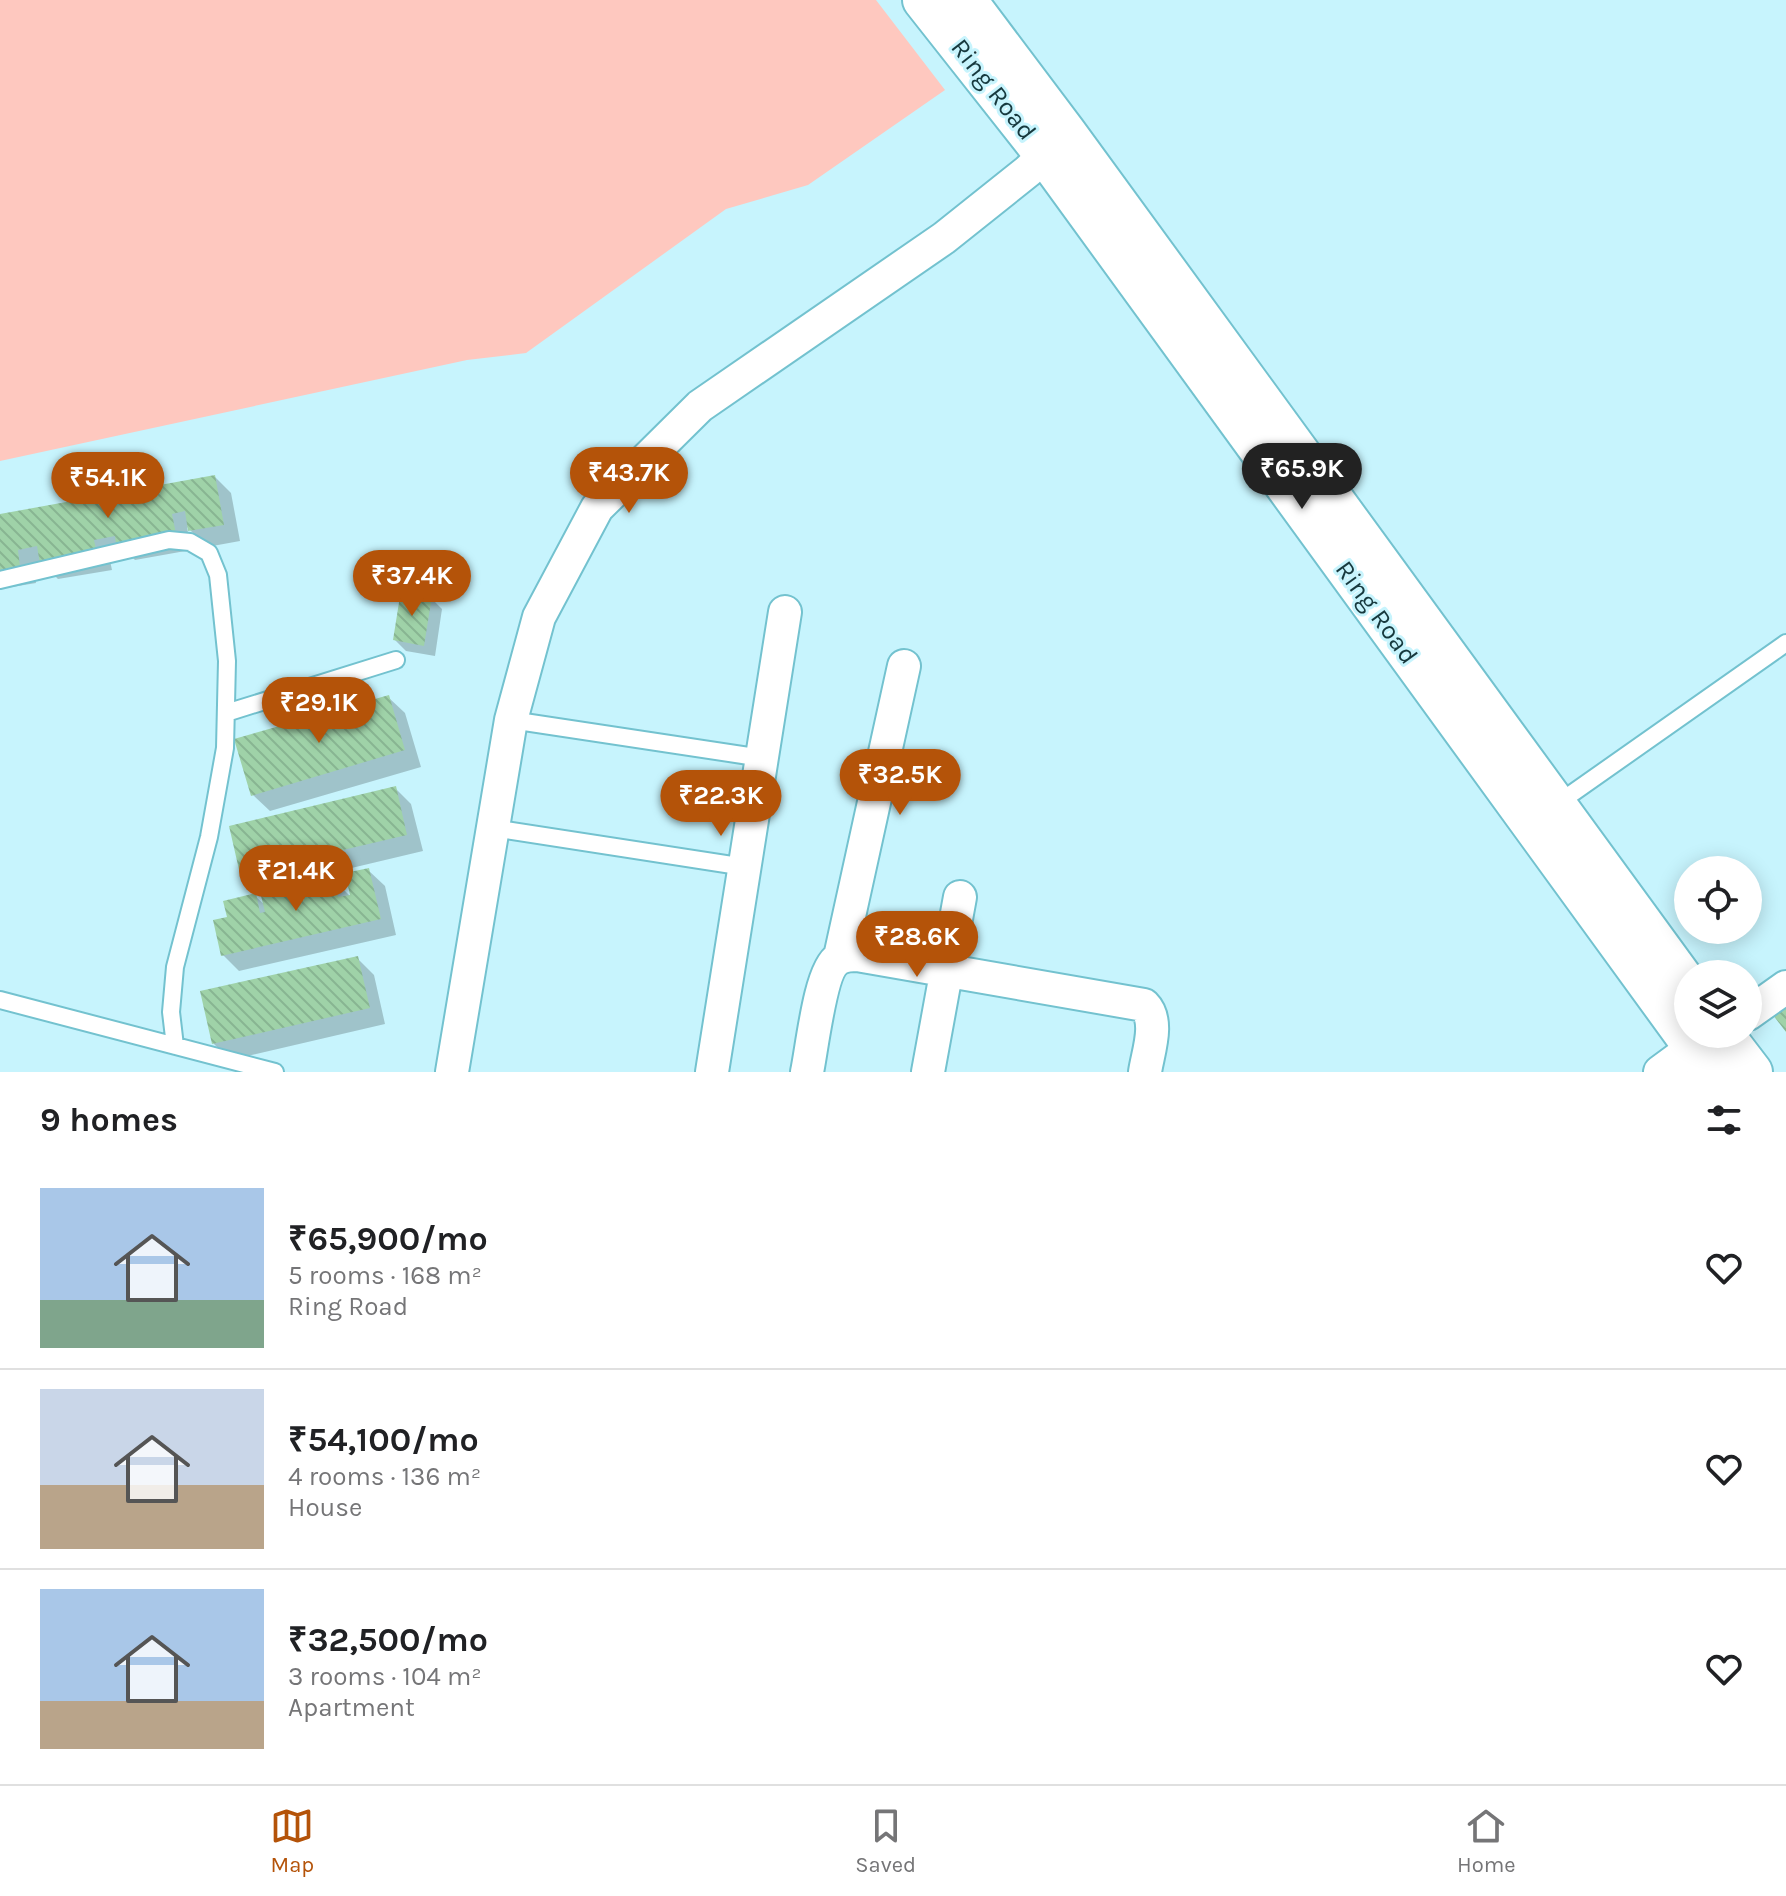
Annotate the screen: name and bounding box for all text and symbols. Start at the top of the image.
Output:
street label: Ring Road [944,32,1043,146]
pin: ₹65.9K [1237,443,1367,511]
pin: ₹43.7K [564,447,694,515]
pin: ₹54.1K [43,452,173,520]
text: ₹65.9K [1260,453,1344,484]
text: ₹43.7K [588,457,670,488]
text: ₹54.1K [69,462,147,493]
pin: ₹37.4K [347,550,477,618]
street label: Ring Road [1329,555,1424,670]
text: ₹37.4K [371,560,453,591]
pin: ₹29.1K [254,677,384,745]
text: ₹29.1K [280,687,358,718]
pin: ₹32.5K [835,749,965,817]
text: ₹32.5K [858,759,942,790]
pin: ₹22.3K [656,770,786,838]
text: ₹22.3K [678,780,764,811]
pin: ₹21.4K [231,845,361,913]
text: ₹21.4K [257,855,335,886]
map controls [1674,856,1762,1048]
button: locate [1674,856,1762,944]
pin: ₹28.6K [852,911,982,979]
text: ₹28.6K [874,921,960,952]
button: layers [1674,960,1762,1048]
icon: filters [1702,1098,1746,1142]
text: 9 homes [40,1100,178,1140]
text: ₹65,900/mo [288,1219,488,1259]
icon: home [104,1220,200,1316]
icon: heart [1702,1246,1746,1290]
text: 5 rooms · 168 m² [288,1260,482,1291]
text: Ring Road [288,1291,408,1322]
text: ₹54,100/mo [288,1420,479,1460]
icon: home [104,1421,200,1517]
icon: heart [1702,1447,1746,1491]
text: 4 rooms · 136 m² [288,1461,481,1492]
text: House [288,1492,362,1523]
text: ₹32,500/mo [288,1620,488,1660]
icon: home [104,1621,200,1717]
icon: heart [1702,1647,1746,1691]
text: 3 rooms · 104 m² [288,1661,482,1692]
text: Apartment [288,1692,415,1723]
tab: Map [270,1804,314,1878]
tab: Saved [855,1804,916,1878]
tab: Home [1457,1804,1516,1878]

